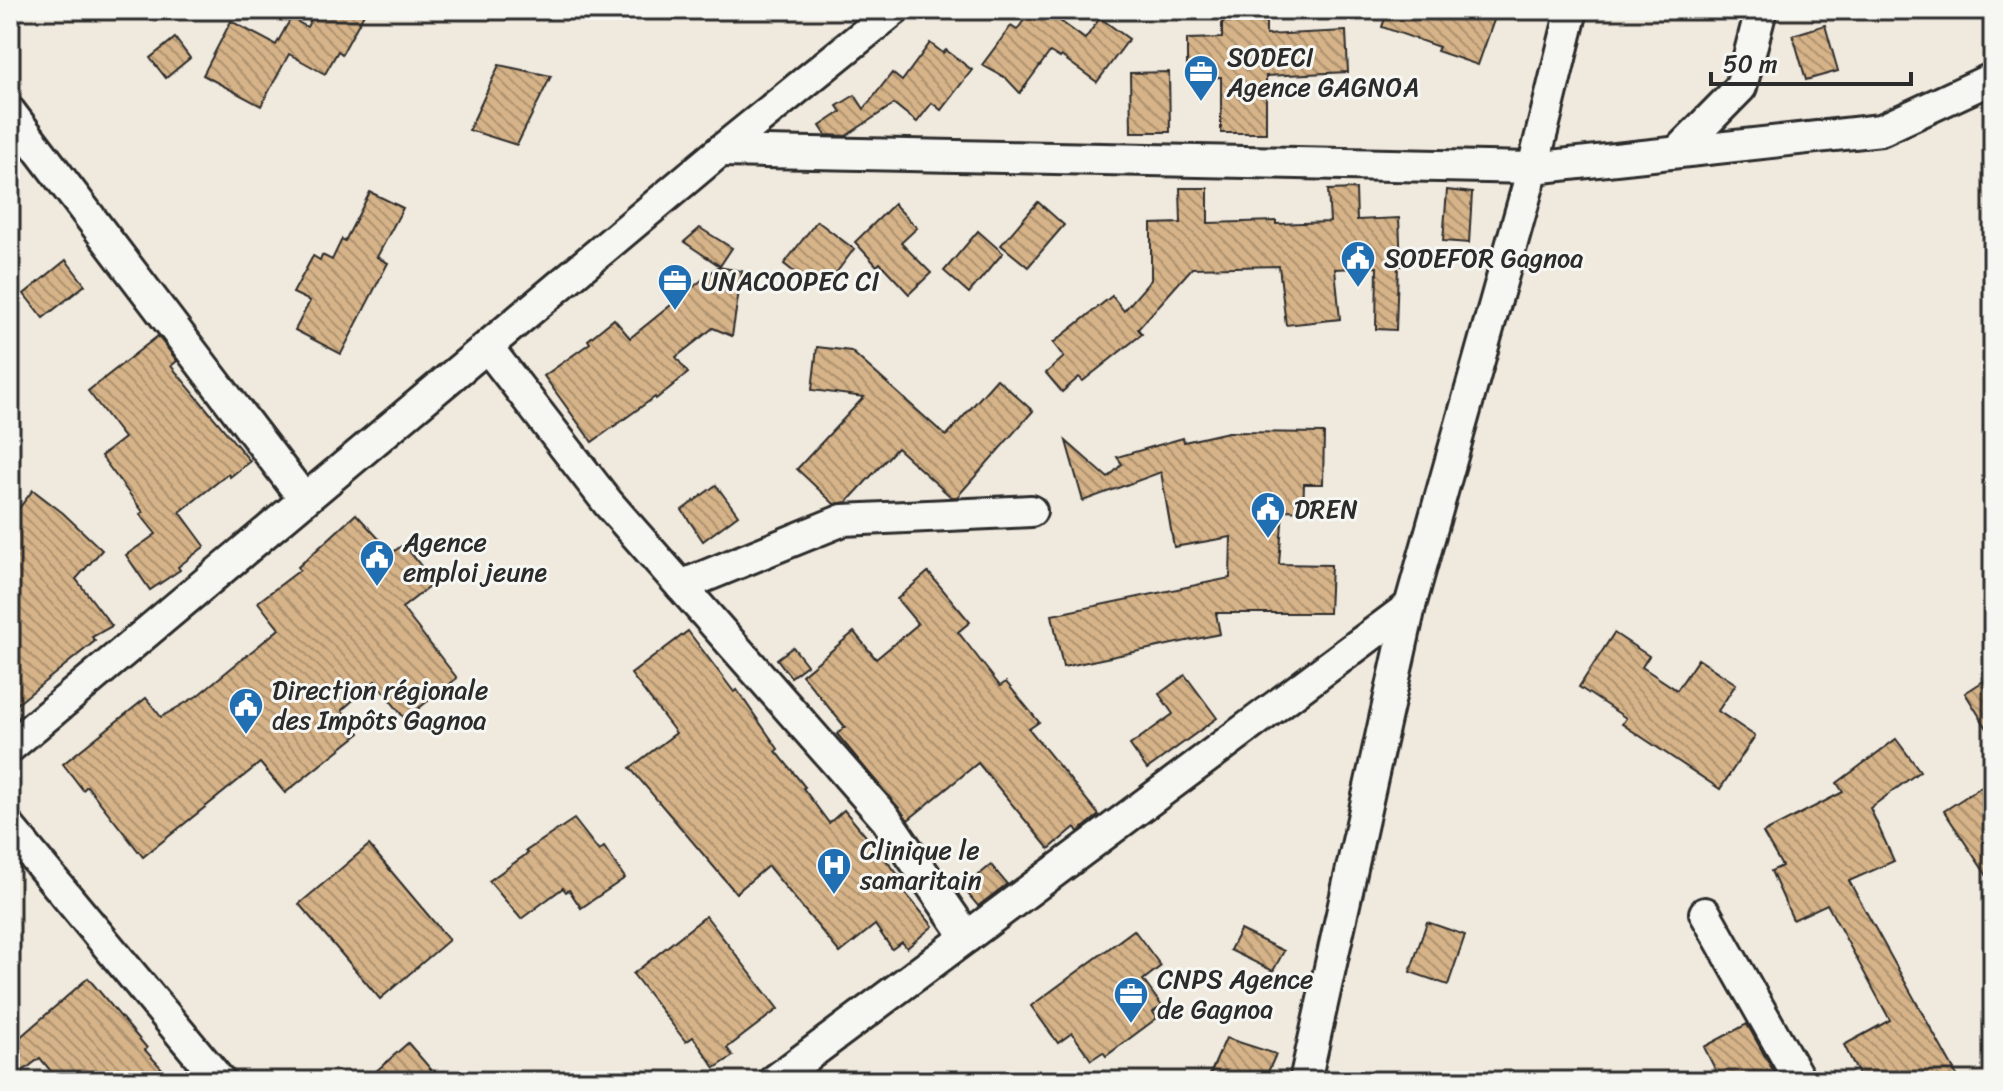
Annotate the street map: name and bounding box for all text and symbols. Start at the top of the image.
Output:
place label: SODECI Agence GAGNOA [1226,34,1419,110]
scale bar [1711,36,1911,86]
text: 50 m [1723,43,1778,85]
office icon: SODECI Agence GAGNOA [1182,53,1220,103]
place label: SODEFOR Gagnoa [1384,235,1583,281]
public building icon: SODEFOR Gagnoa [1339,239,1377,289]
place label: UNACOOPEC CI [701,258,880,304]
office icon: UNACOOPEC CI [656,262,694,312]
place label: DREN [1294,486,1358,532]
public building icon: DREN [1249,490,1287,540]
place label: Agence emploi jeune [402,519,547,595]
public building icon: Agence emploi jeune [358,538,396,588]
place label: Direction régionale des Impôts Gagnoa [272,667,488,743]
public building icon: Direction régionale des Impôts Gagnoa [227,686,265,736]
place label: Clinique le samaritain [859,827,981,903]
hospital icon: Clinique le samaritain [815,846,853,896]
place label: CNPS Agence de Gagnoa [1157,956,1313,1032]
office icon: CNPS Agence de Gagnoa [1112,975,1150,1025]

